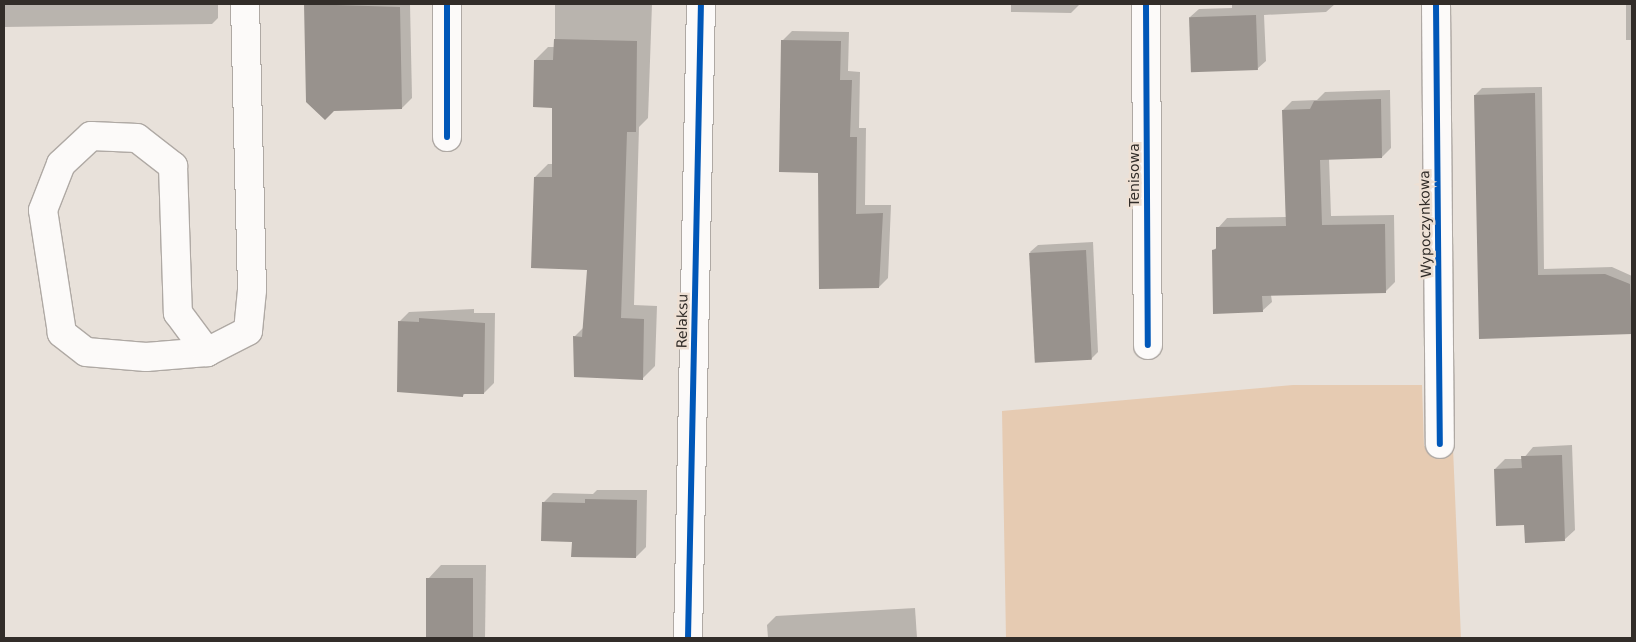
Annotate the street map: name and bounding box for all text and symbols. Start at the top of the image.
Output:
street label: Tenisowa [1126,143,1142,207]
street label: Wypoczynkowa [1416,170,1434,278]
street label: Relaksu [673,294,691,348]

